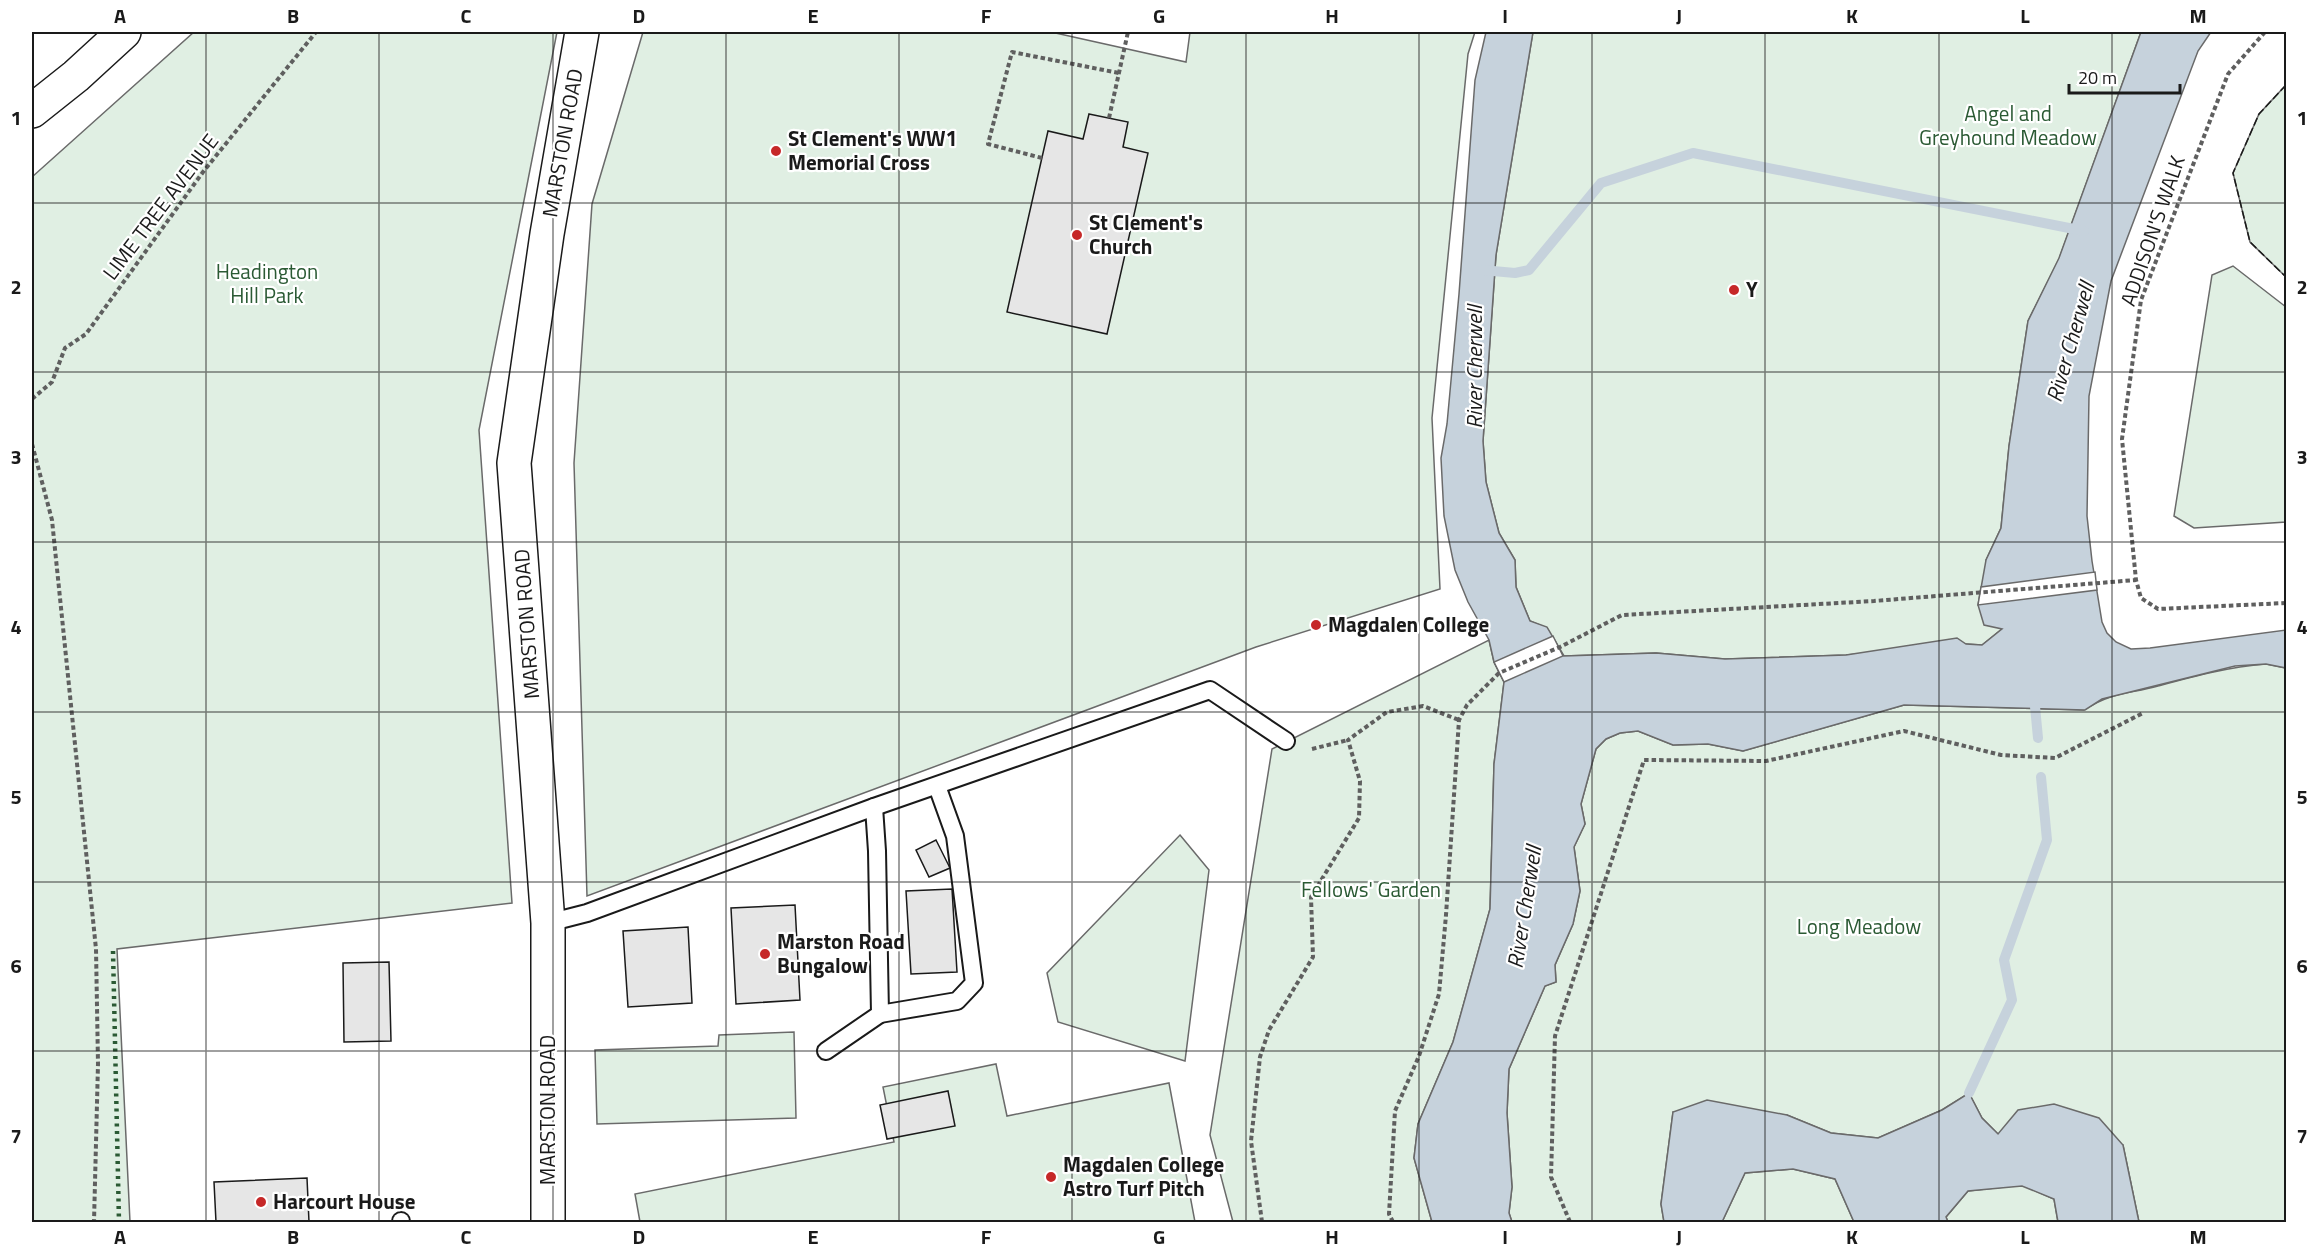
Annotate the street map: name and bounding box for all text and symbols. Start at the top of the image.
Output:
text: A [114,0,126,31]
text: B [287,0,299,31]
text: C [461,0,472,31]
text: D [633,0,645,31]
text: E [807,0,819,31]
text: F [981,0,992,31]
text: G [1153,0,1165,31]
text: H [1325,0,1339,31]
text: I [1502,0,1508,31]
text: J [1676,0,1682,31]
text: K [1846,0,1858,31]
text: L [2020,0,2030,31]
text: M [2189,0,2207,31]
scale bar [2069,57,2180,95]
text: 20 m [2078,64,2117,91]
street label: MARSTON ROAD [533,66,591,220]
park label: Angel and Greyhound Meadow [1919,97,2097,153]
text: 1 [10,102,22,133]
text: 1 [2296,102,2308,133]
place label: St Clement's WW1 Memorial Cross [788,122,957,178]
street label: LIME TREE AVENUE [94,126,226,286]
marker: St Clement's WW1 Memorial Cross [769,144,783,158]
street label: ADDISON'S WALK [2111,151,2193,310]
place label: St Clement's Church [1089,206,1203,262]
marker: St Clement's Church [1070,228,1084,242]
park label: Headington Hill Park [216,255,318,311]
text: 2 [10,271,22,302]
text: 2 [2296,271,2308,302]
place label: Y [1746,273,1758,305]
water label: River Cherwell [2037,276,2104,406]
marker: Y [1727,283,1741,297]
water label: River Cherwell [1457,303,1491,429]
text: 3 [10,441,22,472]
text: 3 [2296,441,2308,472]
street label: MARSTON ROAD [505,548,547,700]
place label: Magdalen College [1328,608,1489,640]
text: 4 [10,611,22,642]
text: 4 [2296,611,2308,642]
marker: Magdalen College [1309,618,1323,632]
text: 5 [10,781,22,812]
text: 5 [2296,781,2308,812]
water label: River Cherwell [1498,841,1551,971]
park label: Fellows' Garden [1301,873,1441,905]
park label: Long Meadow [1797,910,1921,942]
place label: Marston Road Bungalow [777,925,905,981]
marker: Marston Road Bungalow [758,947,772,961]
text: 6 [10,950,22,981]
text: 6 [2296,950,2308,981]
street label: MARSTON ROAD [531,1035,563,1185]
text: 7 [10,1120,22,1151]
text: 7 [2296,1120,2308,1151]
place label: Magdalen College Astro Turf Pitch [1063,1148,1224,1204]
marker: Magdalen College Astro Turf Pitch [1044,1170,1058,1184]
place label: Harcourt House [273,1185,415,1217]
marker: Harcourt House [254,1195,268,1209]
text: A [114,1221,126,1252]
text: B [287,1221,299,1252]
text: C [461,1221,472,1252]
text: D [633,1221,645,1252]
text: E [807,1221,819,1252]
text: F [981,1221,992,1252]
text: G [1153,1221,1165,1252]
text: H [1325,1221,1339,1252]
text: I [1502,1221,1508,1252]
text: J [1676,1221,1682,1252]
text: K [1846,1221,1858,1252]
text: L [2020,1221,2030,1252]
text: M [2189,1221,2207,1252]

